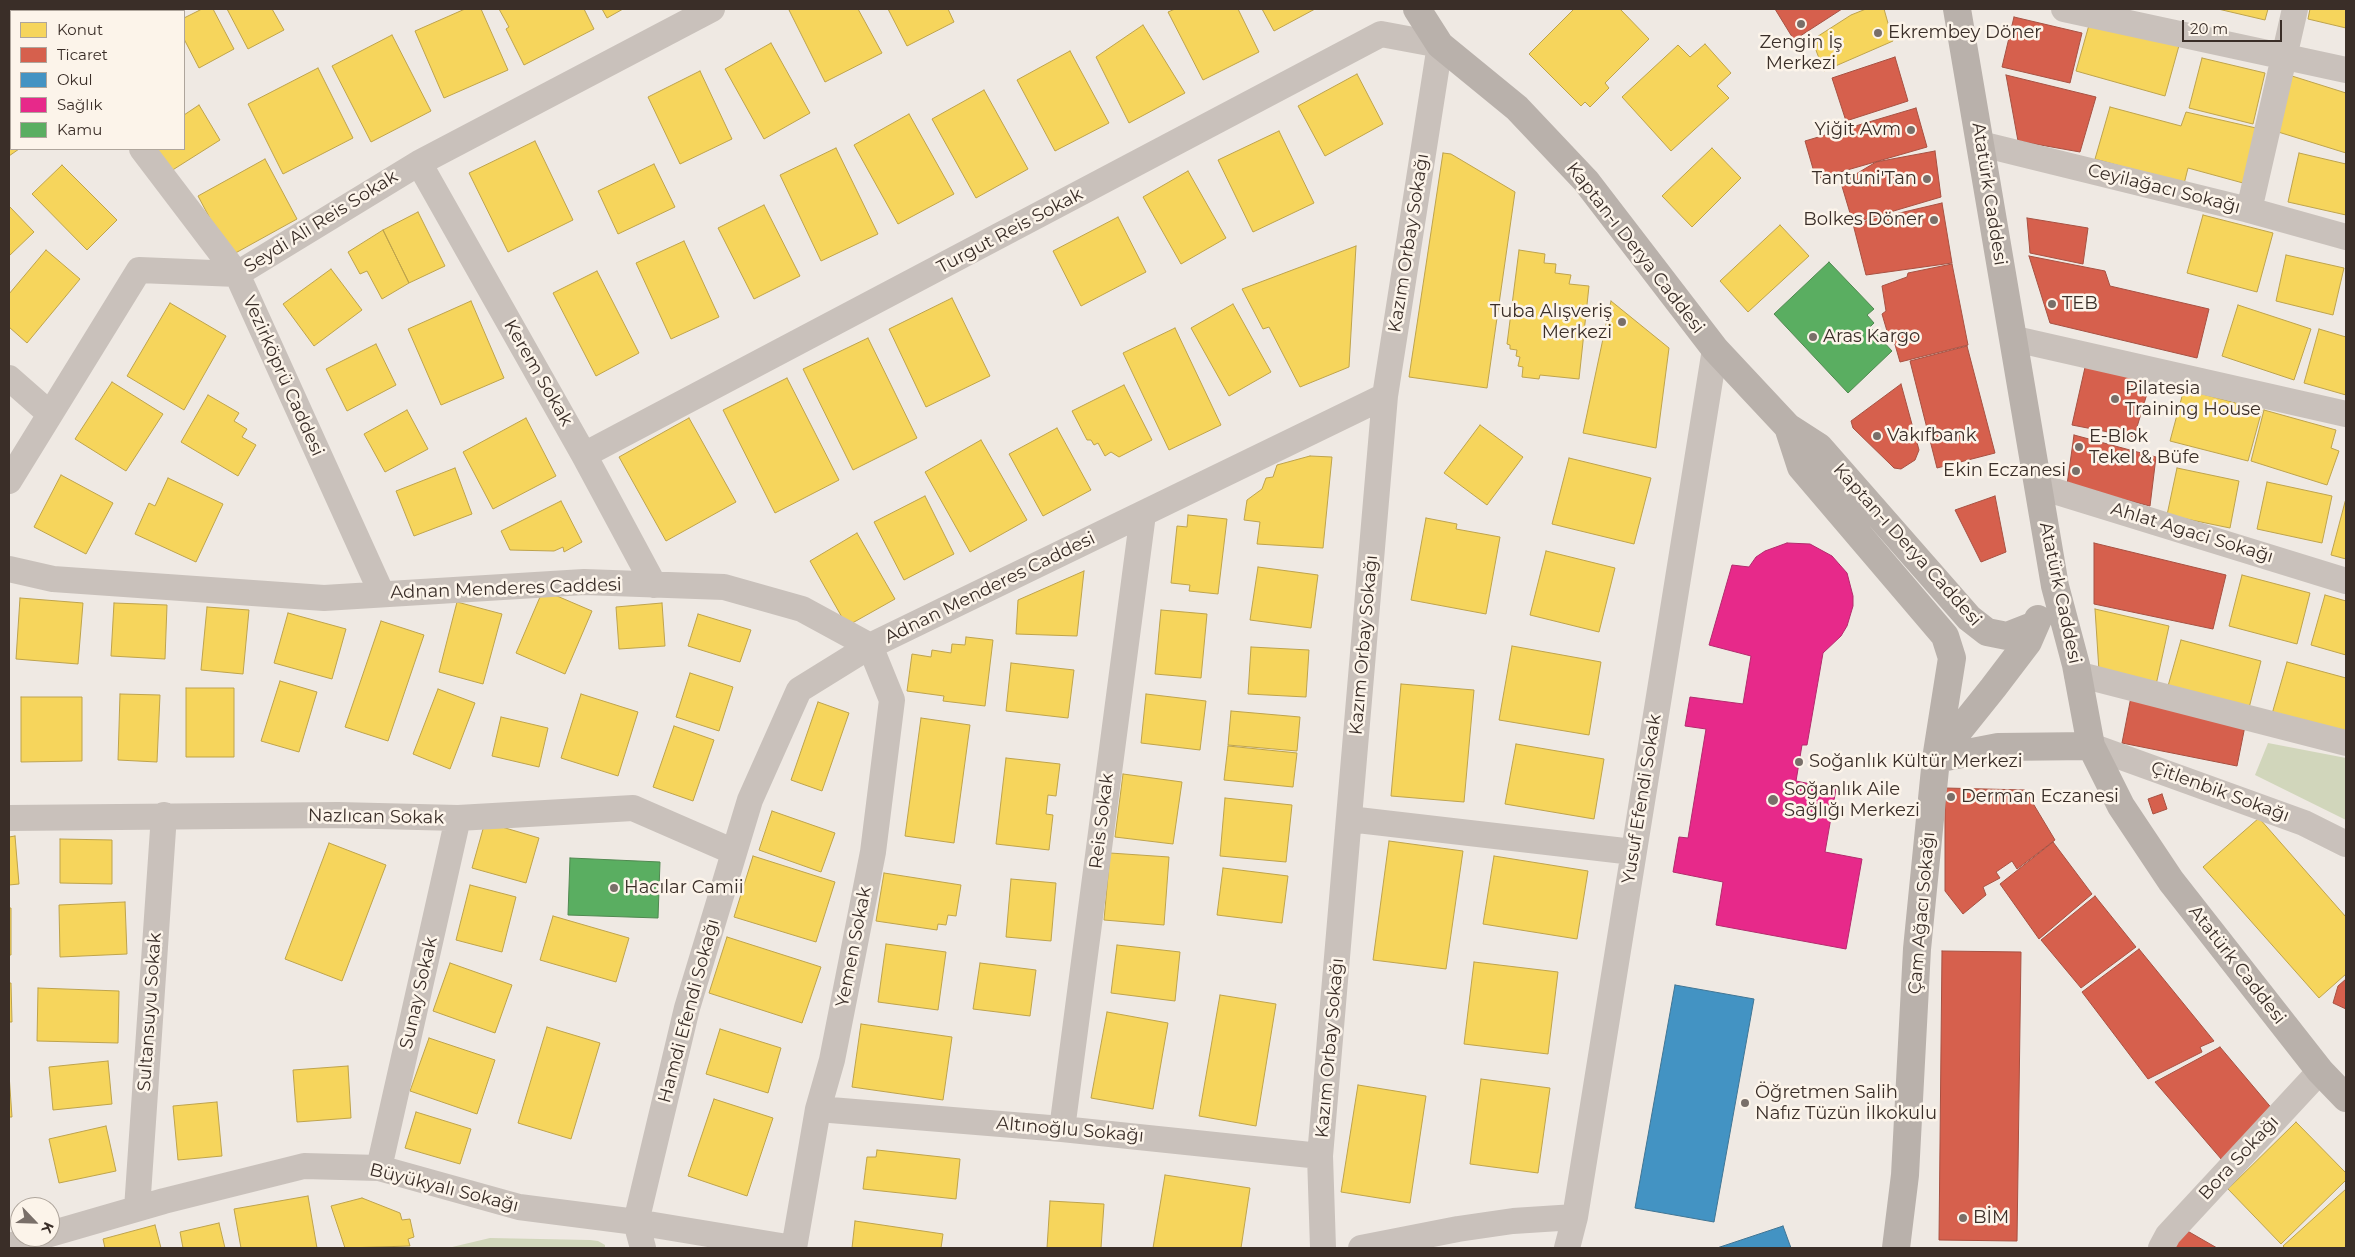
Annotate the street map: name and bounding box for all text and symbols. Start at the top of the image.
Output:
legend [10,10,185,150]
scale bar [2185,10,2285,42]
marker: Zengin İş Merkezi [1795,18,1807,30]
text: 20 m [2190,19,2228,38]
text: Konut [57,20,103,39]
place label: Ekrembey Döner [1888,22,2041,44]
marker: Ekrembey Döner [1872,27,1884,39]
place label: Zengin İş Merkezi [1760,32,1842,74]
text: Ticaret [57,45,108,64]
text: Okul [57,70,93,89]
text: Sağlık [57,95,102,114]
place label: Yiğit Avm [1815,119,1901,141]
text: Kamu [57,120,102,139]
street label: Atatürk Caddesi [1967,121,2011,267]
marker: Yiğit Avm [1905,124,1917,136]
street label: Kazım Orbay Sokağı [1384,152,1434,334]
street label: Kaptan-ı Derya Caddesi [1561,158,1709,338]
street label: Ceyilağacı Sokağı [2085,160,2243,218]
street label: Seydi Ali Reis Sokak [240,166,402,278]
place label: Tantuni'Tan [1812,168,1917,190]
marker: Tantuni'Tan [1921,173,1933,185]
street label: Turgut Reis Sokak [933,183,1087,279]
place label: Bolkes Döner [1803,209,1924,231]
marker: Bolkes Döner [1928,214,1940,226]
street label: Vezirköprü Caddesi [238,292,328,460]
place label: TEB [2062,293,2098,315]
marker: TEB [2046,298,2058,310]
place label: Tuba Alışveriş Merkezi [1490,301,1612,344]
street label: Kerem Sokak [499,316,577,430]
marker: Tuba Alışveriş Merkezi [1616,316,1628,328]
place label: Aras Kargo [1823,326,1920,348]
marker: Aras Kargo [1807,331,1819,343]
place label: Pilatesia Training House [2125,378,2261,420]
marker: Pilatesia Training House [2109,393,2121,405]
place label: Vakıfbank [1887,425,1976,447]
place label: E-Blok Tekel & Büfe [2089,426,2199,468]
marker: Vakıfbank [1871,430,1883,442]
marker: E-Blok Tekel & Büfe [2073,441,2085,453]
street label: Kaptan-ı Derya Caddesi [1828,459,1986,631]
place label: Ekin Eczanesi [1943,460,2066,482]
marker: Ekin Eczanesi [2070,465,2082,477]
street label: Ahlat Agaci Sokağı [2108,498,2276,568]
street label: Atatürk Caddesi [2034,520,2086,666]
street label: Adnan Menderes Caddesi [881,528,1099,648]
street label: Kazım Orbay Sokağı [1345,554,1383,736]
street label: Adnan Menderes Caddesi [390,574,622,604]
street label: Yusuf Efendi Sokak [1618,713,1666,885]
place label: Soğanlık Kültür Merkezi [1809,751,2023,773]
marker: Soğanlık Kültür Merkezi [1793,756,1805,768]
street label: Çitlenbik Sokağı [2148,757,2292,827]
street label: Reis Sokak [1085,772,1119,870]
place label: Soğanlık Aile Sağlığı Merkezi [1784,779,1920,822]
place label: Derman Eczanesi [1961,786,2119,808]
marker: Derman Eczanesi [1945,791,1957,803]
marker: Soğanlık Aile Sağlığı Merkezi [1766,793,1780,807]
street label: Nazlıcan Sokak [308,805,444,829]
street label: Çam Ağacı Sokağı [1904,831,1940,995]
place label: Hacılar Camii [624,877,744,899]
marker: Hacılar Camii [608,882,620,894]
street label: Yemen Sokak [832,885,876,1009]
street label: Atatürk Caddesi [2184,901,2290,1029]
street label: Hamdi Efendi Sokağı [654,917,724,1105]
street label: Sultansuyu Sokak [134,932,166,1092]
street label: Sunay Sokak [396,935,442,1051]
street label: Kazım Orbay Sokağı [1311,957,1349,1139]
place label: Öğretmen Salih Nafız Tüzün İlkokulu [1755,1082,1937,1124]
marker: Öğretmen Salih Nafız Tüzün İlkokulu [1739,1097,1751,1109]
street label: Bora Sokağı [2194,1111,2284,1205]
street label: Altınoğlu Sokağı [995,1113,1145,1147]
street label: Büyükyalı Sokağı [367,1159,521,1217]
north arrow [10,1197,60,1247]
place label: BİM [1973,1207,2009,1229]
marker: BİM [1957,1212,1969,1224]
text: K [37,1219,58,1236]

